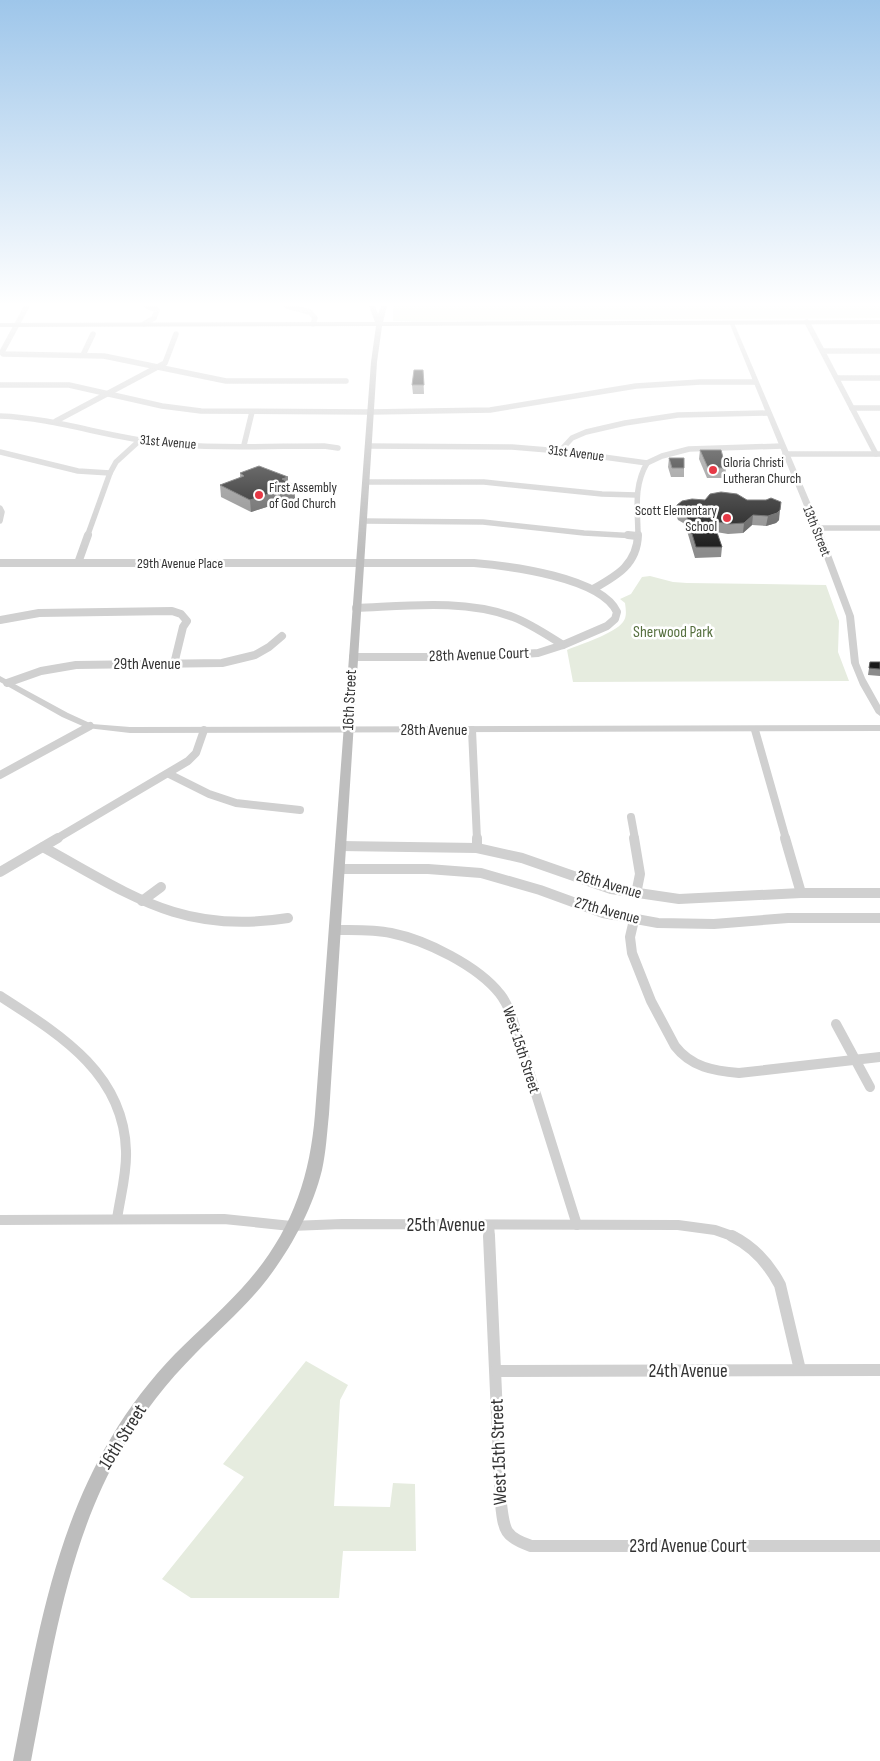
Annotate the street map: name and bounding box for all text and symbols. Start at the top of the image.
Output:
street label: 31st Avenue [139,431,197,453]
street label: 31st Avenue [547,441,605,465]
place label: Gloria Christi Lutheran Church [723,454,801,487]
marker: Gloria Christi Lutheran Church [707,464,719,476]
place label: First Assembly of God Church [269,479,337,512]
marker: First Assembly of God Church [253,489,265,501]
place label: Scott Elementary School [635,502,718,535]
street label: 13th Street [799,503,835,559]
marker: Scott Elementary School [721,512,733,524]
street label: 29th Avenue Place [137,555,223,572]
park label: Sherwood Park [633,623,713,642]
street label: 28th Avenue Court [429,644,529,666]
street label: 29th Avenue [113,655,181,674]
street label: 16th Street [339,669,361,731]
street label: 28th Avenue [401,721,468,740]
street label: 26th Avenue [574,867,644,903]
street label: 27th Avenue [572,893,642,929]
street label: West 15th Street [498,1004,544,1096]
street label: 25th Avenue [407,1214,485,1237]
street label: 24th Avenue [648,1360,728,1383]
street label: West 15th Street [486,1398,512,1506]
street label: 16th Street [94,1400,152,1474]
street label: 23rd Avenue Court [629,1535,747,1558]

